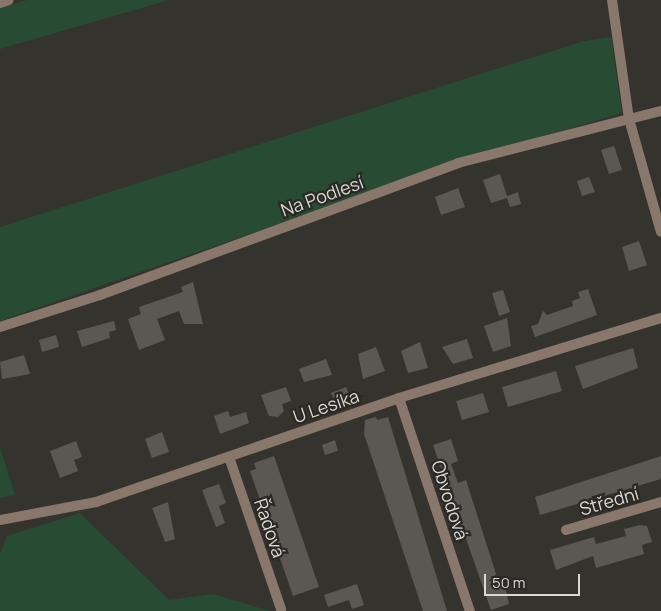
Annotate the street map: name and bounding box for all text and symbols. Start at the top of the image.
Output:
street label: Na Podlesí [278,171,366,221]
street label: U Lesíka [290,385,362,427]
street label: Obvodová [427,458,473,542]
street label: Střední [577,482,641,520]
street label: Řadová [250,496,290,560]
scale bar [486,564,582,596]
text: 50 m [492,572,526,593]

